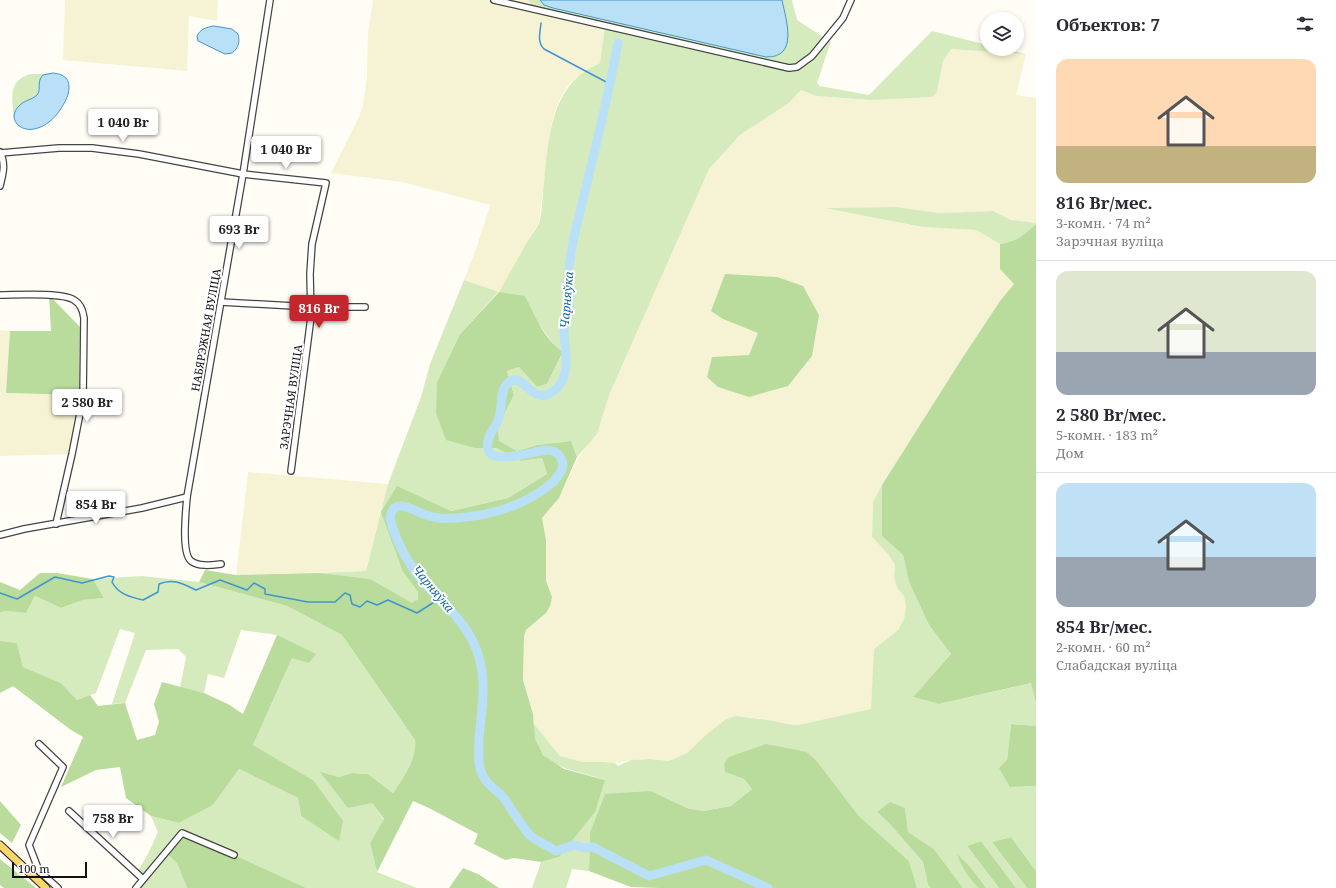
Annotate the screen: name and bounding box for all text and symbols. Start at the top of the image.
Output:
map controls [980,12,1024,56]
button: layers [980,12,1024,56]
text: Объектов: 7 [1056,13,1160,36]
icon: filters [1294,13,1316,35]
icon: home [1150,85,1222,157]
pin: 1 040 Br [82,109,164,143]
text: 1 040 Br [97,113,149,131]
pin: 1 040 Br [245,136,327,170]
text: 1 040 Br [260,140,312,158]
text: 816 Br/мес. [1056,191,1152,214]
text: 3-комн. · 74 m² [1056,214,1151,232]
pin: 693 Br [206,216,272,250]
text: 693 Br [219,220,259,238]
text: Зарэчная вуліца [1056,232,1164,250]
street label: НАБЯРЭЖНАЯ ВУЛІЦА [187,267,224,393]
water label: Чарняўка [556,271,577,329]
pin: 816 Br [286,295,352,329]
icon: home [1150,297,1222,369]
text: 816 Br [299,299,339,317]
street label: ЗАРЭЧНАЯ ВУЛІЦА [276,343,305,450]
pin: 2 580 Br [46,389,128,423]
text: 2 580 Br [61,393,113,411]
text: 2 580 Br/мес. [1056,403,1166,426]
text: 5-комн. · 183 m² [1056,426,1158,444]
text: Дом [1056,444,1084,462]
pin: 854 Br [63,491,129,525]
text: 854 Br [76,495,116,513]
icon: home [1150,509,1222,581]
water label: Чарняўка [409,561,458,616]
text: 854 Br/мес. [1056,615,1152,638]
text: 2-комн. · 60 m² [1056,638,1151,656]
text: Слабадская вуліца [1056,656,1178,674]
pin: 758 Br [80,805,146,839]
text: 758 Br [93,809,133,827]
scale bar [12,860,87,879]
text: 100 m [18,861,50,876]

